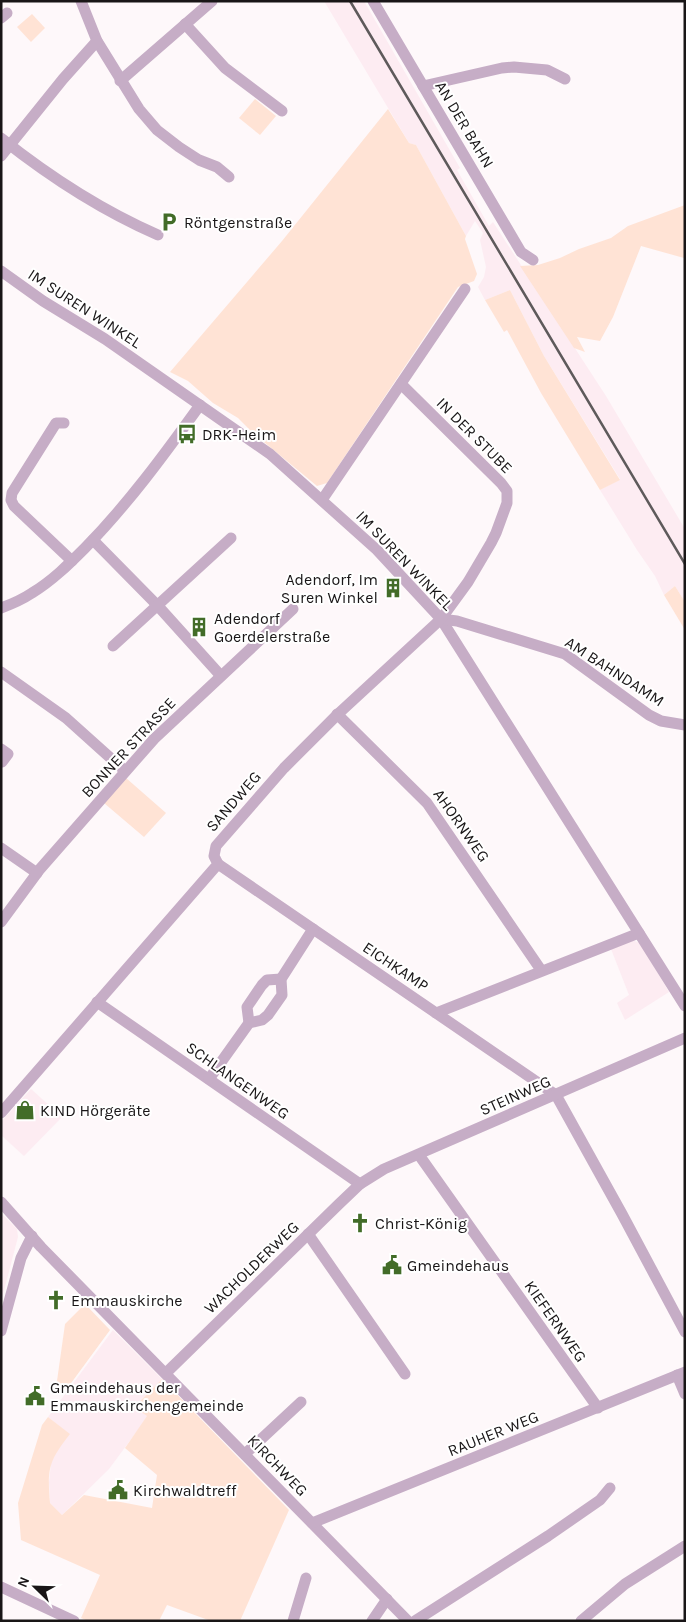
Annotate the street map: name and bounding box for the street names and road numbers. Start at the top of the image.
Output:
street label: AN DER BAHN [431,77,498,171]
street label: IM SUREN WINKEL [24,265,145,352]
street label: IN DER STUBE [433,393,517,477]
street label: IM SUREN WINKEL [352,506,457,615]
street label: AM BAHNDAMM [562,632,668,710]
street label: BONNER STRASSE [77,693,180,801]
street label: SANDWEG [202,767,265,835]
street label: AHORNWEG [430,785,494,865]
street label: EICHKAMP [359,937,432,995]
street label: SCHLANGENWEG [182,1038,293,1123]
street label: STEINWEG [477,1071,554,1120]
street label: WACHOLDERWEG [200,1217,303,1317]
street label: KIEFERNWEG [521,1277,591,1366]
street label: RAUHER WEG [445,1407,541,1460]
street label: KIRCHWEG [244,1431,312,1500]

